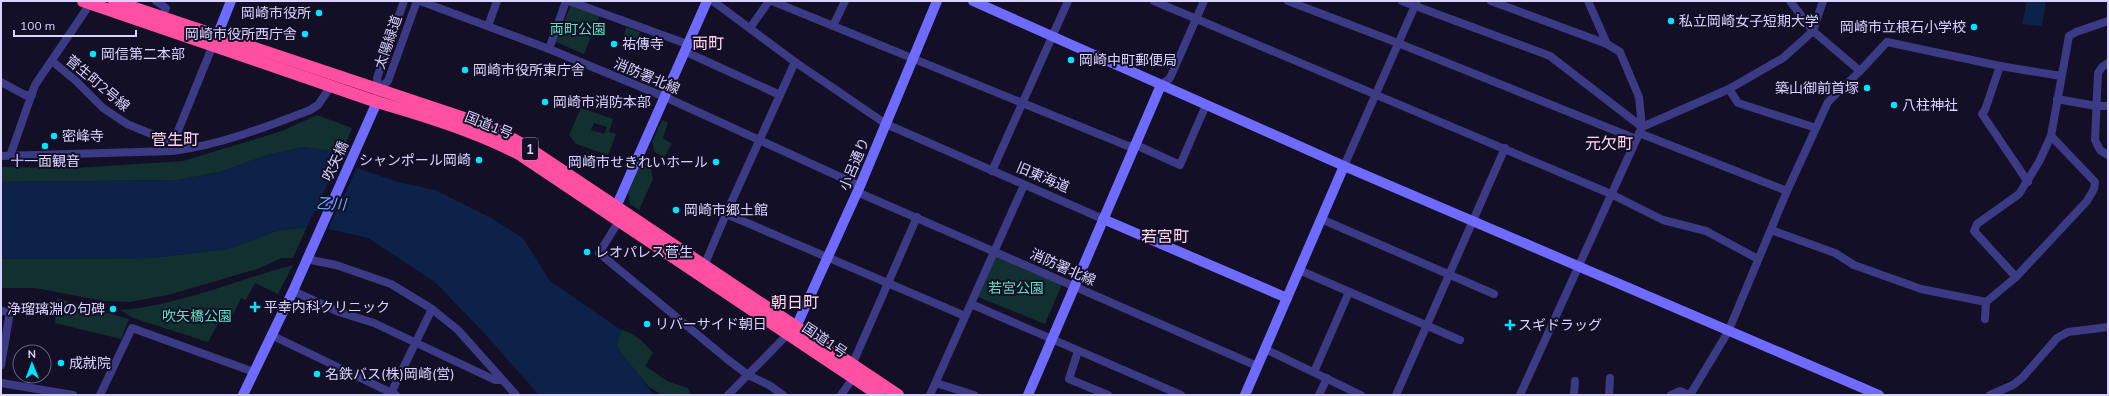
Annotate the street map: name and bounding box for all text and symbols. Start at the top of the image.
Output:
place label: 岡崎市役所 [241,4,311,22]
marker: 岡崎市役所 [314,8,324,18]
scale bar [14,12,136,38]
place label: 私立岡崎女子短期大学 [1679,12,1819,30]
street label: 太陽緑道 [370,13,406,71]
marker: 私立岡崎女子短期大学 [1666,16,1676,26]
text: 100 m [20,18,55,33]
place label: 岡崎市立根石小学校 [1840,18,1966,36]
park label: 両町公園 [550,20,606,38]
marker: 岡崎市立根石小学校 [1969,22,1979,32]
place label: 岡崎市役所西庁舎 [185,25,297,43]
marker: 岡崎市役所西庁舎 [300,29,310,39]
district label: 両町 [692,33,724,53]
place label: 祐傳寺 [622,35,664,53]
marker: 祐傳寺 [609,39,619,49]
place label: 岡信第二本部 [101,45,185,63]
marker: 岡信第二本部 [88,49,98,59]
street label: 菅生町2号線 [62,51,134,115]
place label: 岡崎中町郵便局 [1079,51,1177,69]
street label: 消防署北線 [611,54,683,98]
marker: 岡崎中町郵便局 [1066,55,1076,65]
place label: 岡崎市役所東庁舎 [473,61,585,79]
marker: 岡崎市役所東庁舎 [460,65,470,75]
place label: 築山御前首塚 [1775,79,1859,97]
marker: 築山御前首塚 [1862,83,1872,93]
place label: 岡崎市消防本部 [553,93,651,111]
place label: 八柱神社 [1902,96,1958,114]
marker: 岡崎市消防本部 [540,97,550,107]
marker: 八柱神社 [1889,100,1899,110]
street label: 国道1号 [462,107,516,143]
place label: 密峰寺 [62,127,104,145]
district label: 菅生町 [151,129,199,149]
marker: 密峰寺 [49,131,59,141]
district label: 元欠町 [1585,133,1633,153]
street label: 小呂通り [835,135,873,193]
street label: 吹矢橋 [318,138,352,184]
road number: 1 [522,138,538,160]
marker: 十一面観音 [40,141,50,151]
place label: シャンポール岡崎 [359,151,471,169]
place label: 十一面観音 [10,152,80,170]
place label: 岡崎市せきれいホール [568,153,708,171]
marker: シャンポール岡崎 [474,155,484,165]
marker: 岡崎市せきれいホール [711,157,721,167]
street label: 旧東海道 [1014,158,1072,196]
water label: 乙川 [316,193,348,214]
place label: 岡崎市郷土館 [684,201,768,219]
marker: 岡崎市郷土館 [671,205,681,215]
district label: 若宮町 [1141,226,1189,246]
place label: レオパレス菅生 [595,243,693,261]
street label: 消防署北線 [1027,245,1099,289]
marker: レオパレス菅生 [582,247,592,257]
park label: 若宮公園 [988,279,1044,297]
district label: 朝日町 [771,292,819,312]
place label: 平幸内科クリニック [264,298,390,316]
place label: 浄瑠璃淵の句碑 [7,300,105,318]
marker: 平幸内科クリニック [249,301,261,313]
marker: 浄瑠璃淵の句碑 [108,304,118,314]
park label: 吹矢橋公園 [162,307,232,325]
place label: リバーサイド朝日 [655,315,767,333]
place label: スギドラッグ [1518,316,1602,334]
street label: 国道1号 [799,318,851,362]
marker: リバーサイド朝日 [642,319,652,329]
marker: スギドラッグ [1505,320,1515,330]
north arrow [12,344,52,384]
text: N [28,347,36,361]
place label: 成就院 [69,354,111,372]
marker: 成就院 [56,358,66,368]
place label: 名鉄バス(株)岡崎(営) [325,365,455,383]
marker: 名鉄バス(株)岡崎(営) [312,369,322,379]

